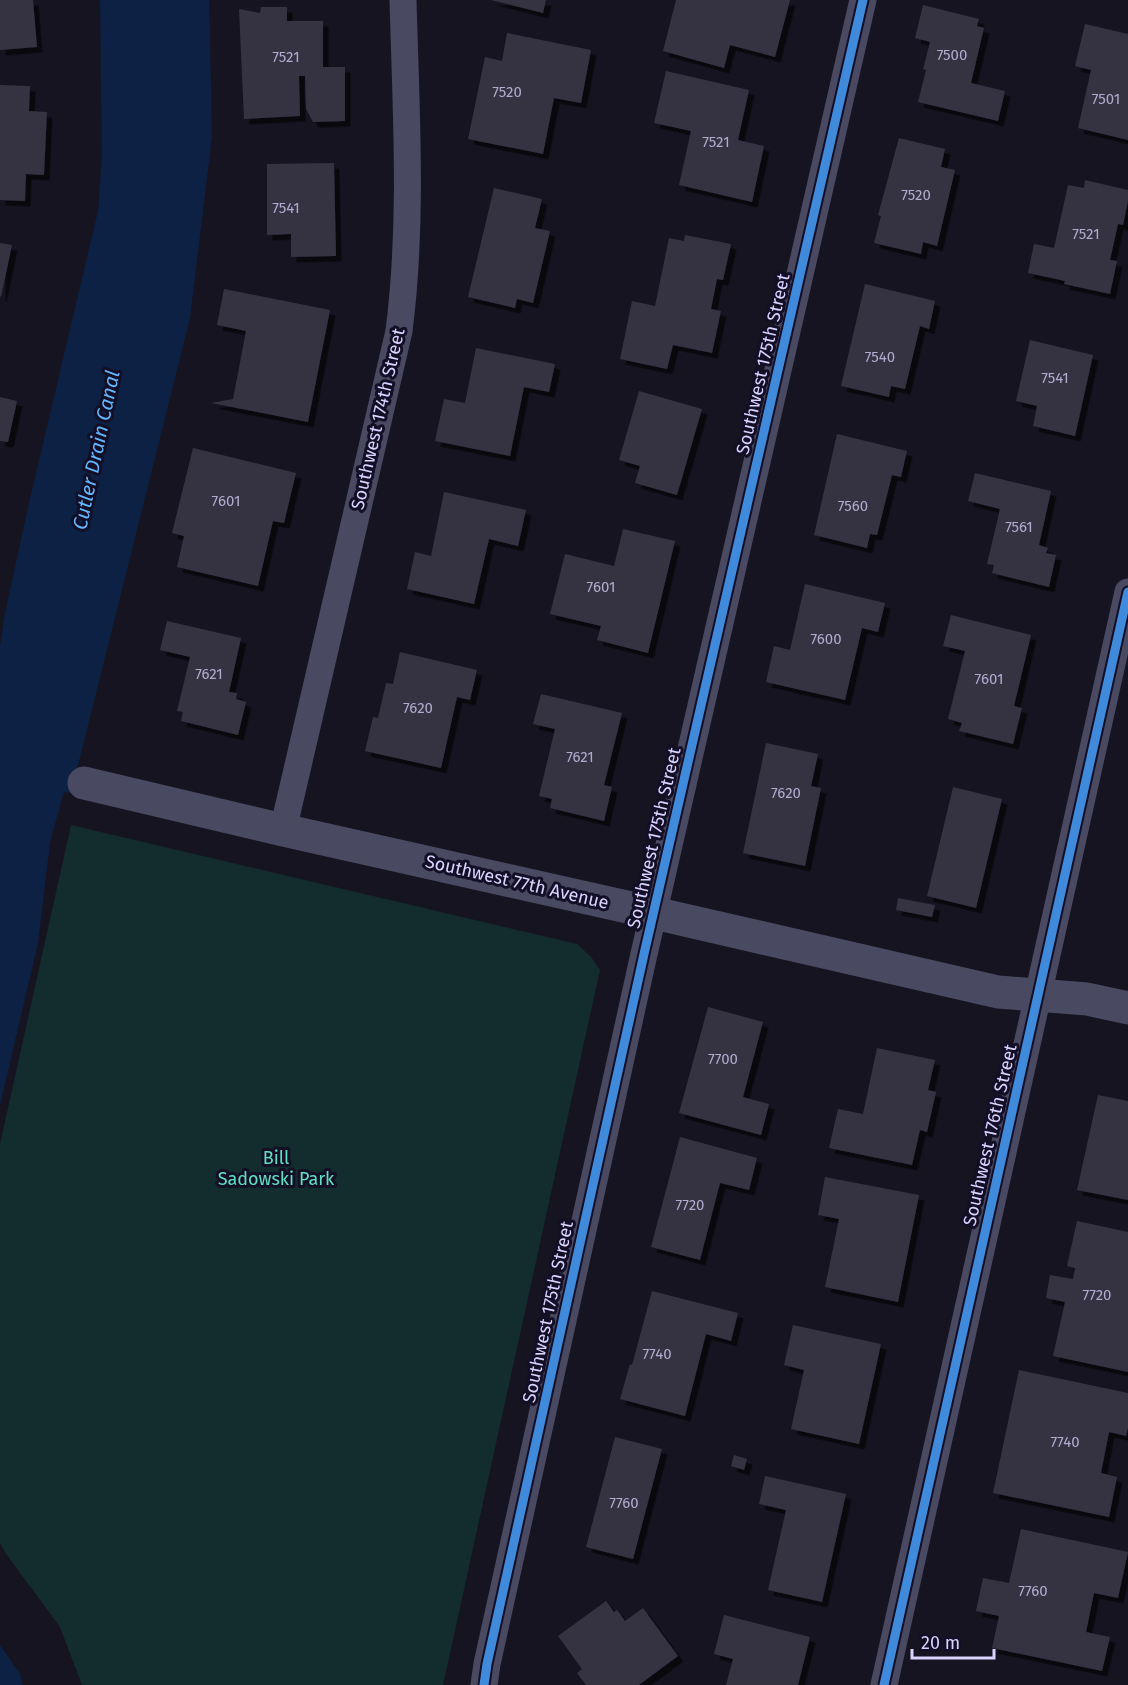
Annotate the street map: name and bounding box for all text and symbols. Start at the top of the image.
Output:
house number: 7500 [937,46,967,64]
house number: 7521 [272,48,300,66]
house number: 7520 [492,83,522,101]
house number: 7501 [1092,90,1120,108]
house number: 7521 [702,133,730,151]
house number: 7520 [901,186,931,204]
house number: 7541 [272,199,300,217]
house number: 7521 [1072,225,1100,243]
street label: Southwest 175th Street [731,271,795,457]
street label: Southwest 174th Street [346,326,410,512]
house number: 7540 [865,348,895,366]
water label: Cutler Drain Canal [67,368,125,532]
house number: 7541 [1041,369,1069,387]
house number: 7601 [212,492,240,510]
house number: 7560 [838,497,868,515]
house number: 7561 [1005,518,1033,536]
house number: 7601 [587,578,615,596]
house number: 7600 [810,630,842,648]
house number: 7621 [195,665,223,683]
house number: 7601 [975,670,1003,688]
house number: 7620 [403,699,433,717]
street label: Southwest 175th Street [622,745,686,931]
house number: 7621 [566,748,594,766]
house number: 7620 [771,784,801,802]
street label: Southwest 77th Avenue [423,850,611,914]
street label: Southwest 176th Street [958,1041,1022,1228]
house number: 7700 [708,1050,738,1068]
park label: Bill Sadowski Park [218,1147,335,1190]
house number: 7720 [676,1196,704,1214]
street label: Southwest 175th Street [518,1219,578,1405]
house number: 7720 [1083,1286,1111,1304]
house number: 7740 [642,1345,672,1363]
house number: 7740 [1050,1433,1080,1451]
house number: 7760 [609,1494,639,1512]
house number: 7760 [1018,1582,1048,1600]
scale bar [912,1622,994,1660]
text: 20 m [921,1632,960,1654]

